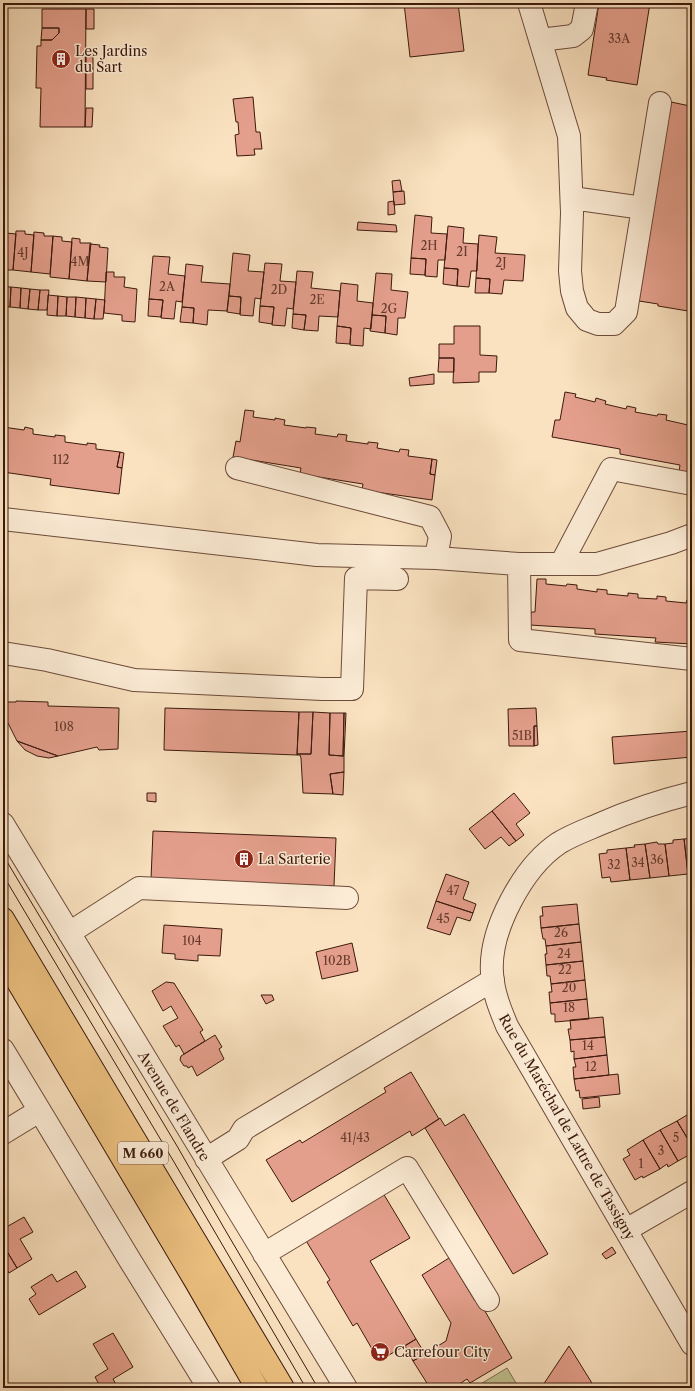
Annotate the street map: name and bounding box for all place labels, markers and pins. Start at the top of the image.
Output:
place label: Les Jardins du Sart [75,42,147,76]
building icon: Les Jardins du Sart [50,48,72,70]
building icon: La Sarterie [233,848,255,870]
place label: La Sarterie [258,850,331,868]
supermarket icon: Carrefour City [369,1341,391,1363]
place label: Carrefour City [394,1343,491,1361]

